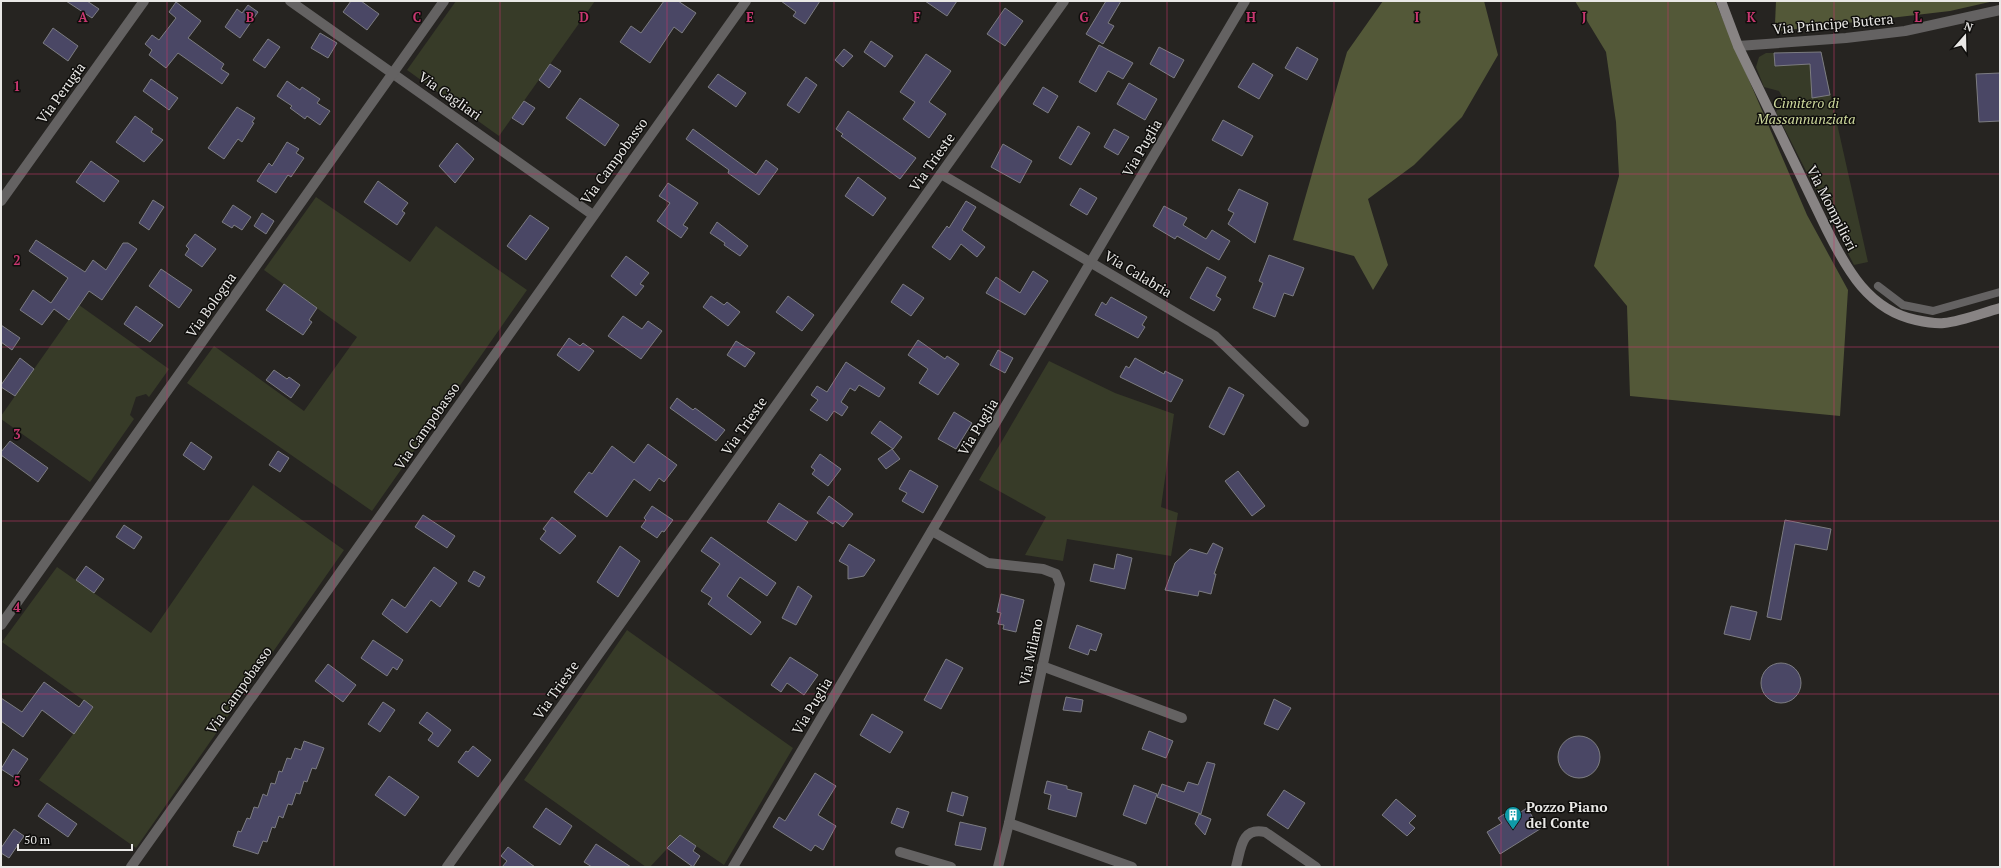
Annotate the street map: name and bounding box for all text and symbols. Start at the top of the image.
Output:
text: A [78,8,88,26]
text: B [246,8,254,26]
text: C [413,8,421,26]
text: D [579,8,589,26]
text: E [746,8,754,26]
text: F [913,8,921,26]
text: G [1079,8,1089,26]
text: H [1246,8,1256,26]
text: I [1415,8,1420,26]
text: J [1582,8,1587,26]
text: K [1746,8,1756,26]
text: L [1914,8,1922,26]
street label: Via Principe Butera [1772,9,1894,38]
north arrow [1945,16,1985,56]
text: N [1962,19,1975,35]
street label: Via Perugia [32,58,89,127]
street label: Via Cagliari [415,67,486,124]
text: 1 [13,77,21,95]
park label: Cimitero di Massannunziata [1755,93,1856,128]
street label: Via Campobasso [576,113,652,208]
street label: Via Puglia [1117,116,1166,180]
street label: Via Trieste [904,129,959,195]
street label: Via Mompilieri [1803,162,1862,254]
street label: Via Calabria [1101,246,1176,301]
text: 2 [13,251,21,269]
street label: Via Bologna [181,268,240,341]
street label: Via Campobasso [389,378,464,473]
street label: Via Trieste [716,393,771,459]
street label: Via Puglia [953,395,1002,459]
text: 3 [13,425,21,443]
text: 4 [13,598,21,616]
street label: Via Milano [1014,616,1047,687]
street label: Via Campobasso [201,642,276,737]
street label: Via Trieste [528,657,583,723]
street label: Via Puglia [787,674,836,738]
text: 5 [13,772,21,790]
place label: Pozzo Piano del Conte [1526,797,1607,832]
building icon: Pozzo Piano del Conte [1503,805,1523,830]
scale bar [18,826,132,852]
text: 50 m [24,832,51,847]

